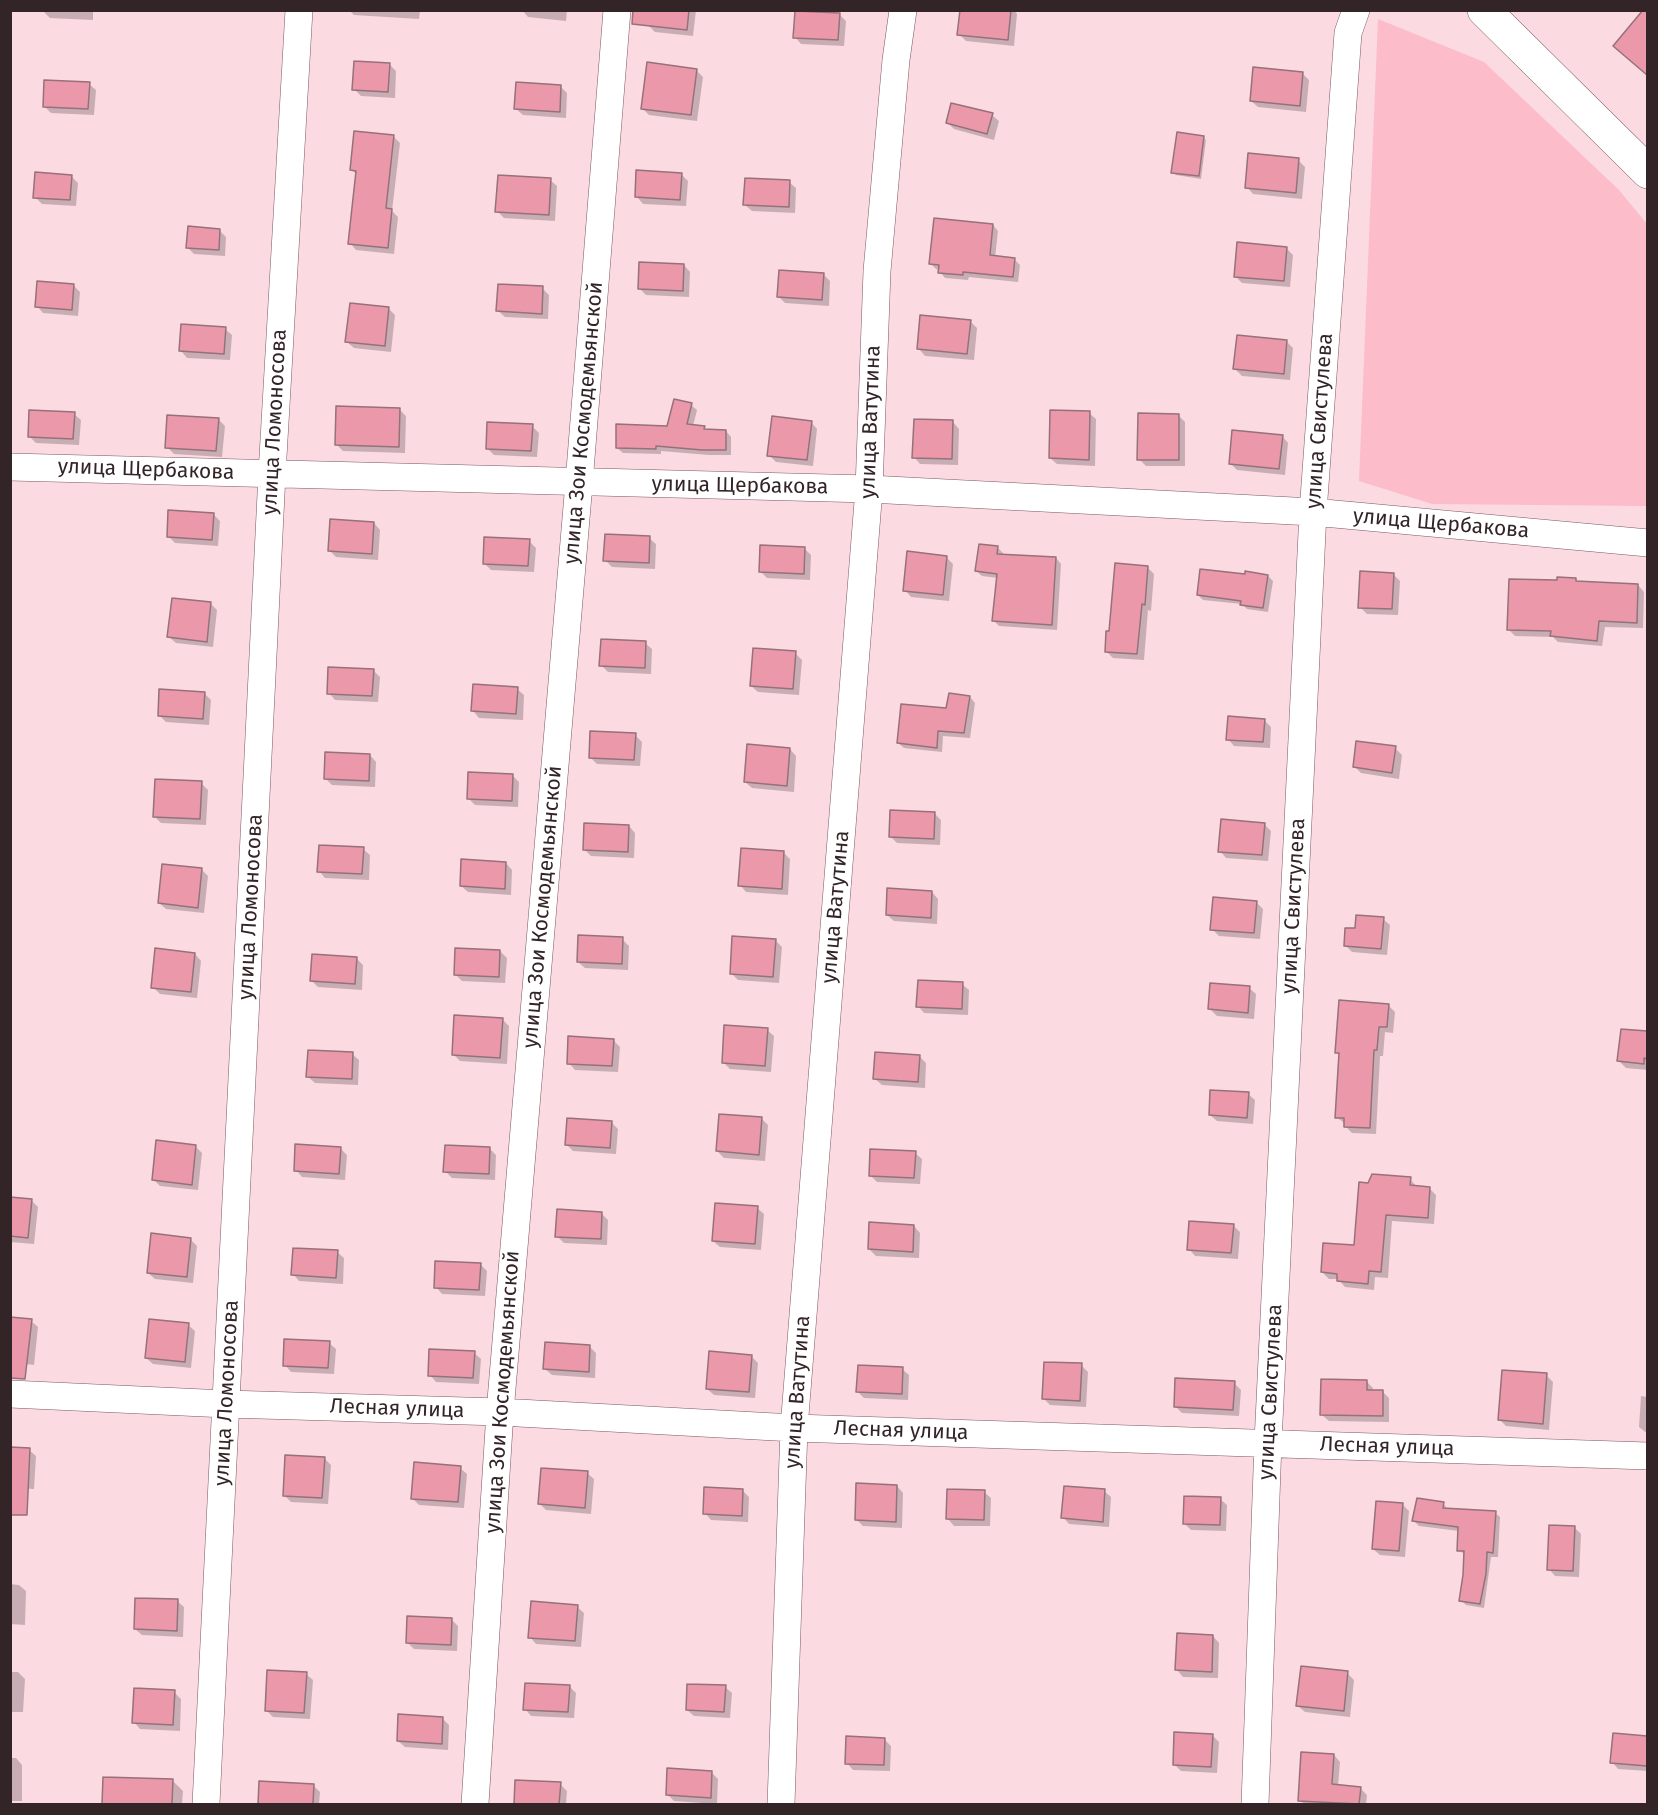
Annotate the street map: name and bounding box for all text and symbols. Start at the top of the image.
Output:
street label: улица Зои Космодемьянской [559,281,609,565]
street label: улица Ломоносова [258,328,292,516]
street label: улица Свистулева [1301,332,1339,510]
street label: улица Ватутина [856,345,886,499]
street label: улица Щербакова [57,454,235,486]
street label: улица Щербакова [651,472,829,500]
street label: улица Щербакова [1352,504,1530,544]
street label: улица Зои Космодемьянской [518,765,568,1049]
street label: улица Ломоносова [234,813,268,1001]
street label: улица Свистулева [1277,817,1311,995]
street label: улица Ватутина [817,829,855,985]
street label: улица Зои Космодемьянской [481,1250,525,1534]
street label: улица Ломоносова [210,1299,244,1487]
street label: улица Свистулева [1254,1303,1288,1481]
street label: улица Ватутина [780,1315,816,1469]
street label: Лесная улица [329,1394,465,1424]
street label: Лесная улица [833,1416,969,1446]
street label: Лесная улица [1319,1432,1455,1462]

